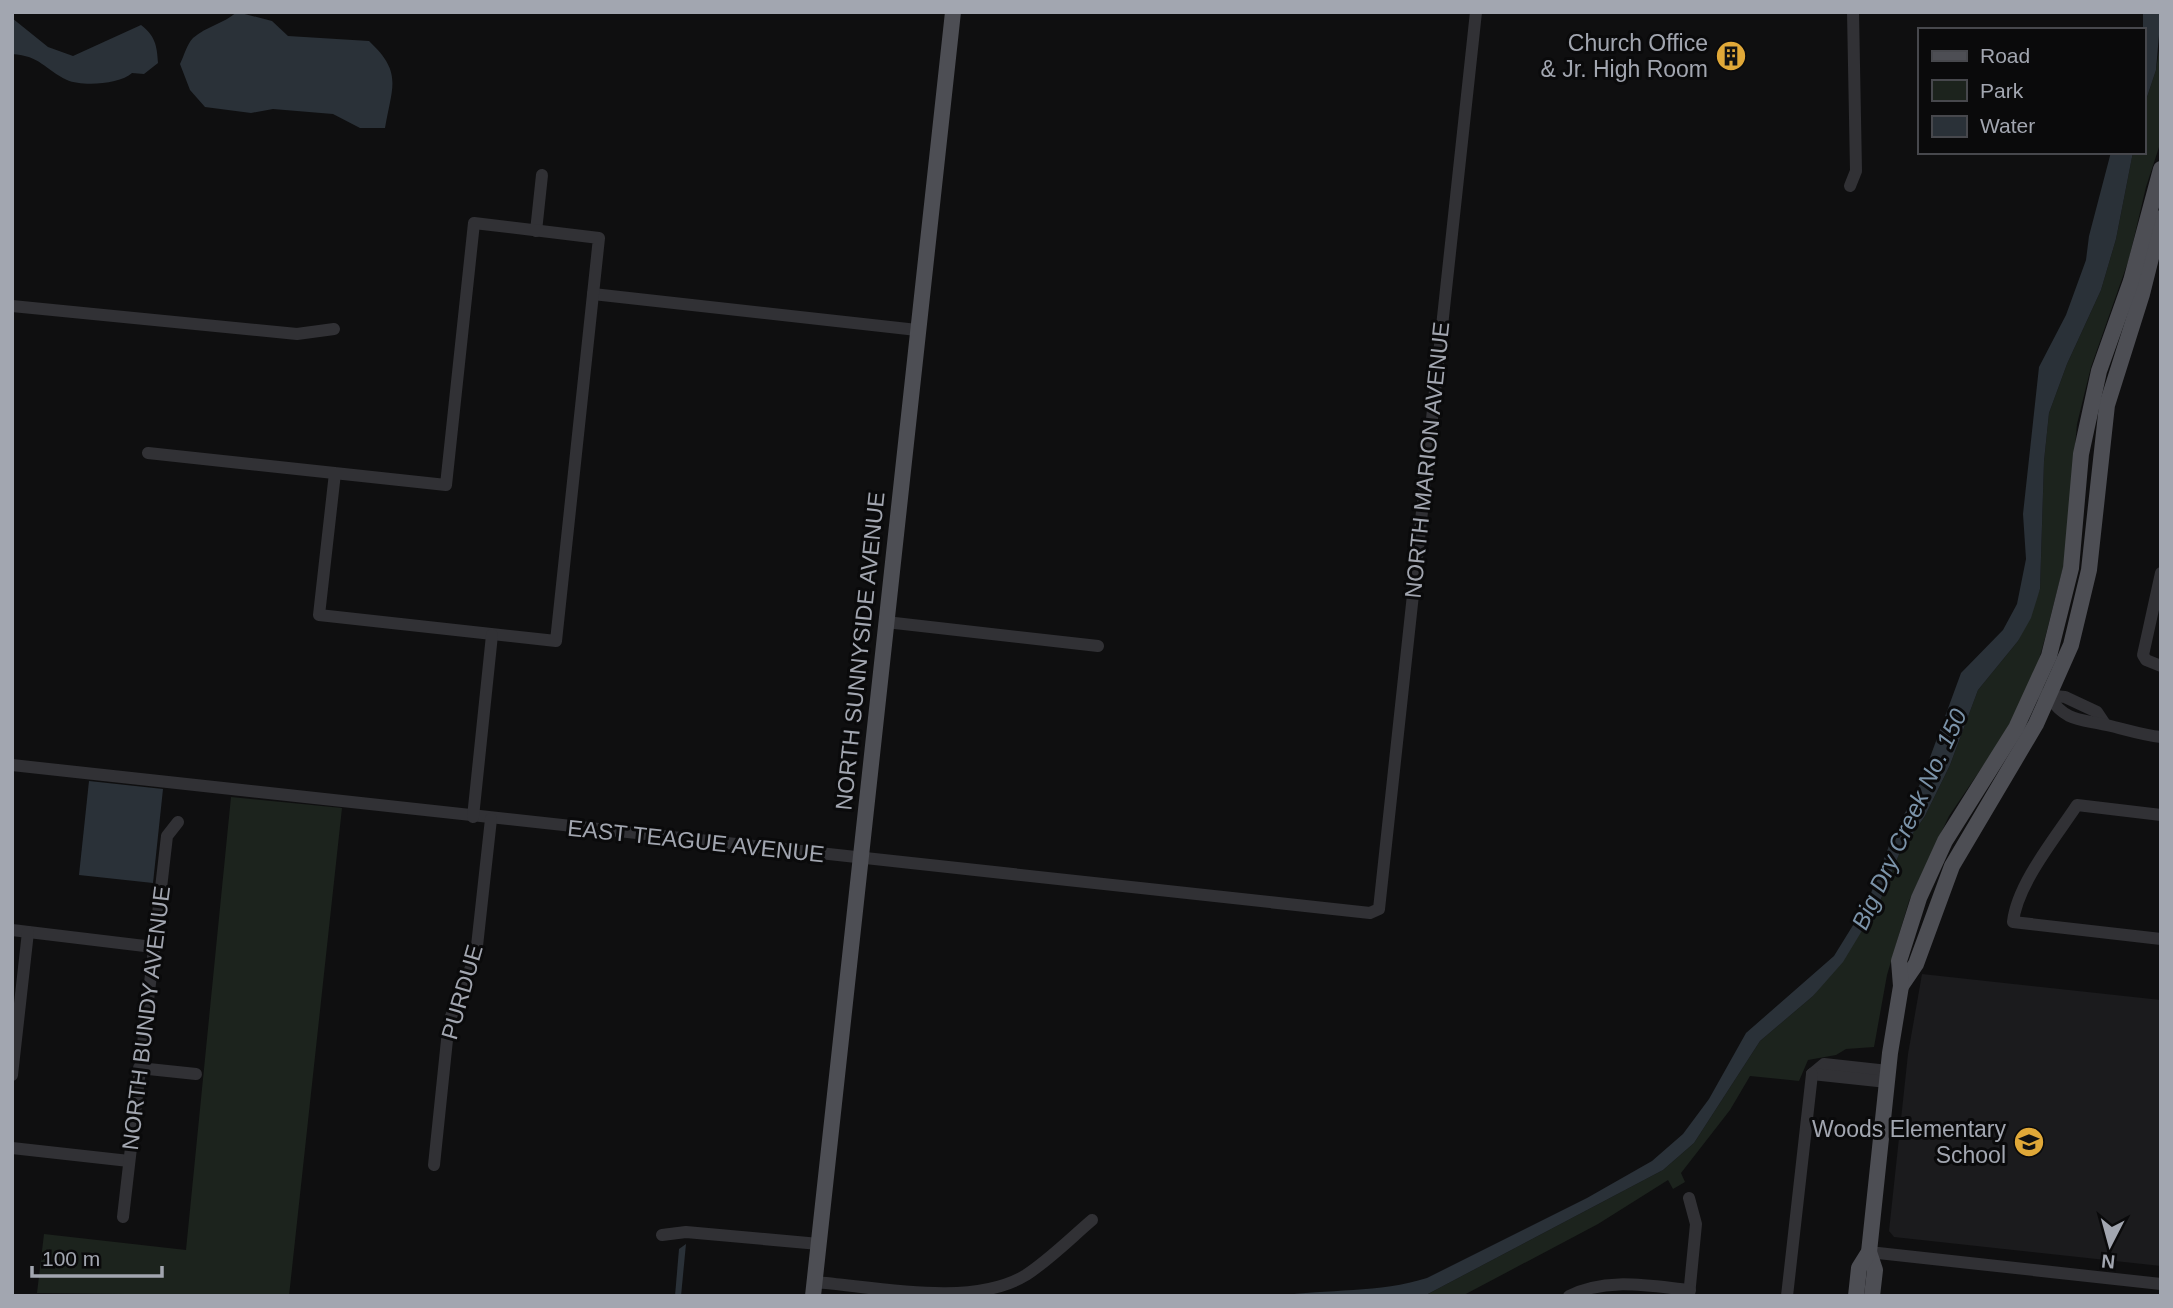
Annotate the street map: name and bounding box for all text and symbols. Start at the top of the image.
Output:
legend [1918,28,2145,154]
place label: Church Office & Jr. High Room [1541,30,1708,82]
building icon: Church Office & Jr. High Room [1714,39,1748,73]
text: Road [1980,44,2030,67]
text: Park [1980,79,2024,102]
text: Water [1980,114,2035,137]
street label: NORTH MARION AVENUE [1400,321,1454,599]
street label: NORTH SUNNYSIDE AVENUE [830,491,890,811]
water label: Big Dry Creek No. 150 [1846,704,1972,934]
street label: EAST TEAGUE AVENUE [566,815,826,867]
street label: NORTH BUNDY AVENUE [117,884,175,1152]
street label: PURDUE [436,942,488,1042]
place label: Woods Elementary School [1812,1116,2006,1168]
school or university icon: Woods Elementary School [2012,1125,2046,1159]
north arrow [2075,1210,2145,1280]
scale bar [32,1234,161,1278]
text: 100 m [42,1247,100,1270]
text: N [2100,1250,2116,1273]

